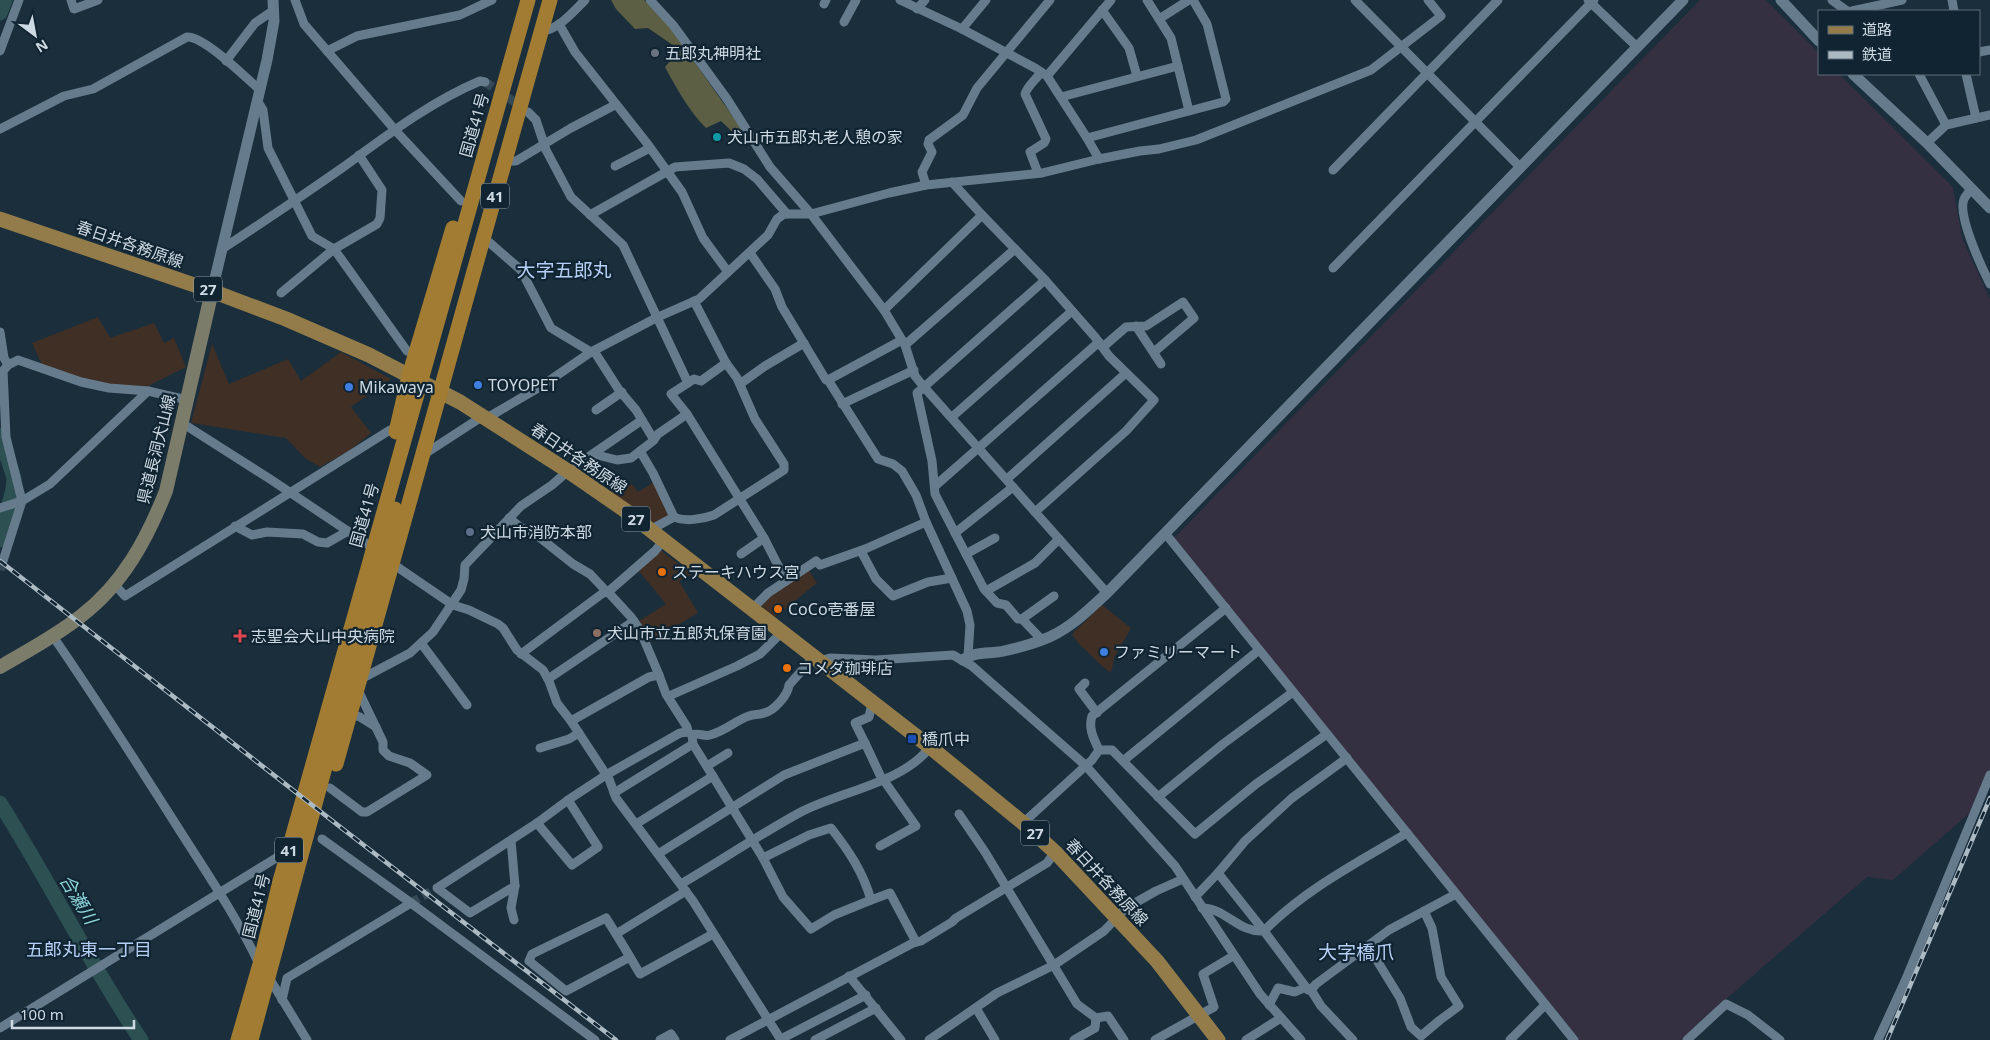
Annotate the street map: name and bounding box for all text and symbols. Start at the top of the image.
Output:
north arrow [10,10,60,60]
legend [1818,10,1980,75]
text: 道路 [1862,19,1892,39]
text: N [32,35,52,58]
place label: 五郎丸神明社 [665,42,761,64]
text: 鉄道 [1862,44,1892,64]
marker: 五郎丸神明社 [649,47,661,59]
street label: 国道41号 [454,90,494,160]
place label: 犬山市五郎丸老人憩の家 [727,126,903,148]
marker: 犬山市五郎丸老人憩の家 [711,131,723,143]
road number: 41 [481,184,509,208]
street label: 春日井各務原線 [73,215,187,273]
district label: 大字五郎丸 [516,257,612,283]
road number: 27 [194,276,222,302]
place label: TOYOPET [488,374,558,396]
place label: Mikawaya [359,376,434,398]
marker: TOYOPET [472,379,484,391]
marker: Mikawaya [343,381,355,393]
street label: 県道長洞犬山線 [132,392,180,506]
street label: 春日井各務原線 [526,418,632,498]
street label: 国道41号 [344,480,384,550]
road number: 27 [622,506,650,532]
place label: 犬山市消防本部 [480,521,592,543]
marker: 犬山市消防本部 [464,526,476,538]
place label: ステーキハウス宮 [672,561,800,583]
marker: ステーキハウス宮 [656,566,668,578]
place label: CoCo壱番屋 [788,598,876,620]
marker: CoCo壱番屋 [772,603,784,615]
place label: 犬山市立五郎丸保育園 [607,622,767,644]
place label: 志聖会犬山中央病院 [251,625,395,647]
marker: 犬山市立五郎丸保育園 [591,627,603,639]
marker: 志聖会犬山中央病院 [233,629,247,643]
place label: ファミリーマート [1114,641,1242,663]
marker: ファミリーマート [1098,646,1110,658]
place label: コメダ珈琲店 [797,657,893,679]
marker: コメダ珈琲店 [781,662,793,674]
place label: 橋爪中 [922,728,970,750]
marker: 橋爪中 [906,733,918,745]
road number: 27 [1021,820,1049,846]
street label: 春日井各務原線 [1061,834,1153,930]
road number: 41 [275,838,303,862]
water label: 合瀬川 [55,870,104,930]
street label: 国道41号 [237,871,275,941]
district label: 五郎丸東一丁目 [26,937,152,961]
district label: 大字橋爪 [1318,939,1394,965]
scale bar [12,998,135,1030]
text: 100 m [20,1004,64,1024]

